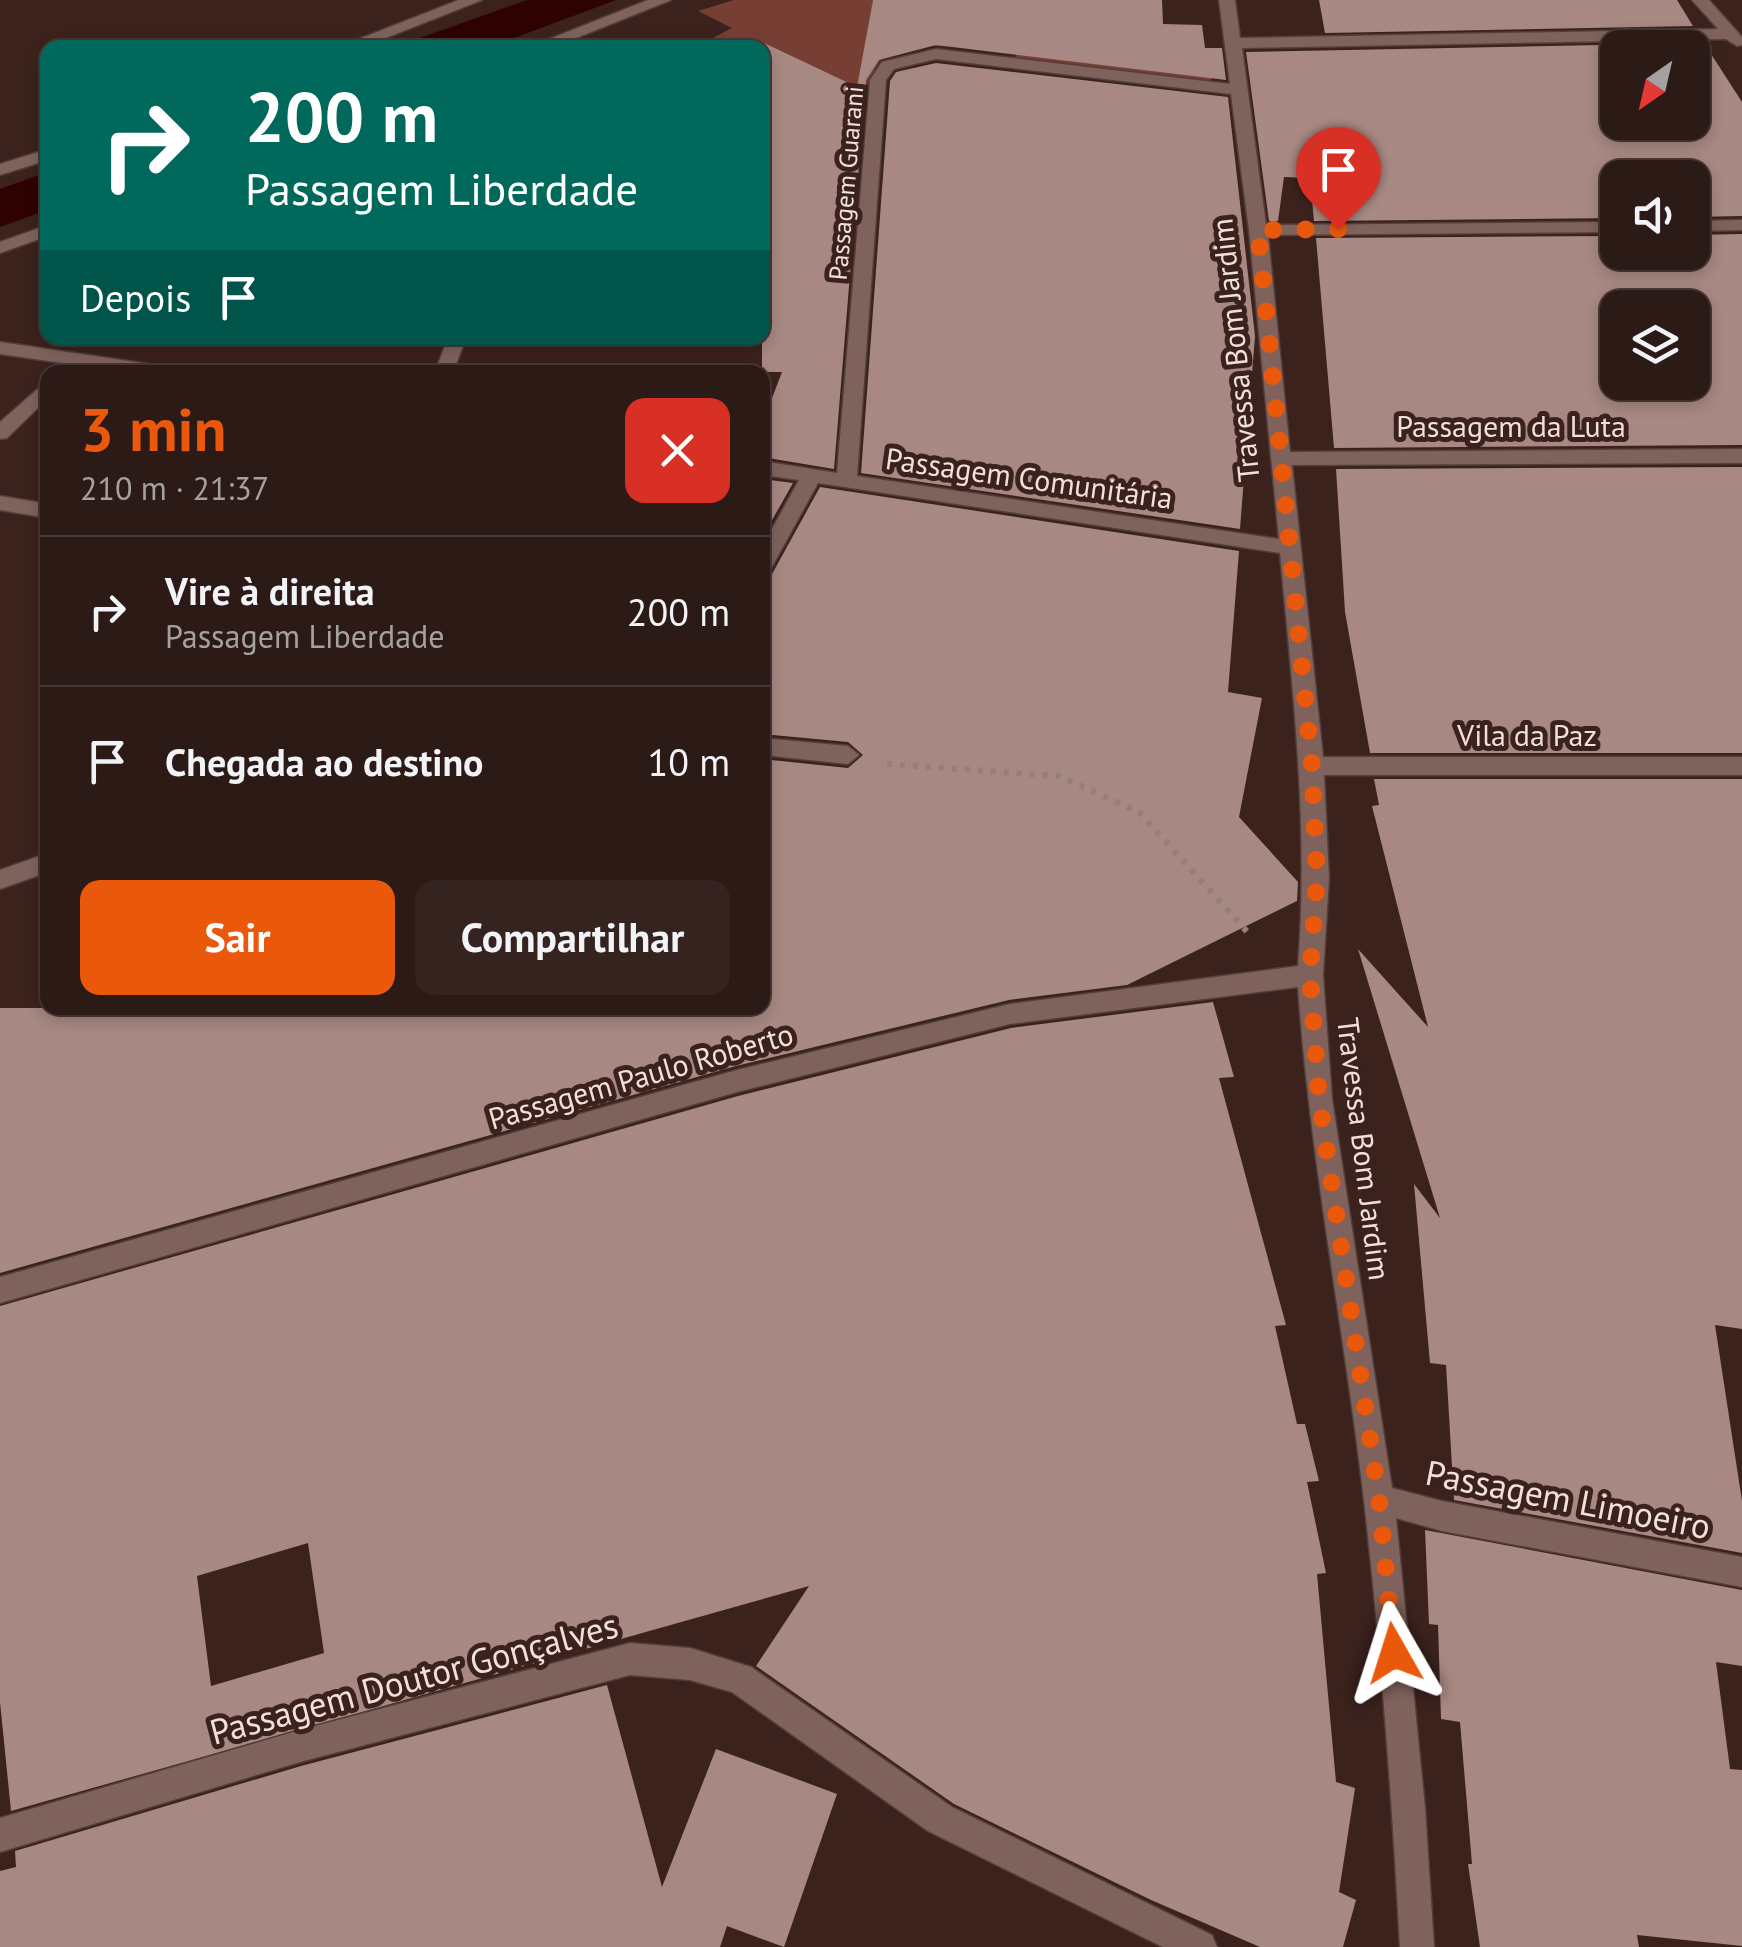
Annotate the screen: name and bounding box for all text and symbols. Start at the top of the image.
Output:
north arrow [1600,30,1710,140]
map controls [1600,30,1710,400]
text: 200 m [245,71,438,161]
icon: right [80,80,210,210]
street label: Passagem Guarani [822,85,870,281]
pin [1296,127,1381,230]
icon: arrive [1311,142,1366,197]
text: Passagem Liberdade [245,159,638,217]
button: sound [1600,160,1710,270]
street label: Travessa Bom Jardim [1201,217,1268,484]
icon: arrive [211,270,266,325]
text: Depois [80,273,191,322]
button: layers [1600,290,1710,400]
text: 3 min [80,390,226,468]
button: close [625,398,730,503]
street label: Passagem da Luta [1396,406,1626,445]
street label: Passagem Comunitária [883,438,1175,517]
text: 210 m · 21:37 [80,467,269,509]
text: Vire à direita [165,566,375,615]
icon: right [80,584,135,639]
text: 200 m [627,587,730,636]
text: Passagem Liberdade [165,615,445,657]
street label: Vila da Paz [1456,715,1597,754]
icon: arrive [80,734,135,789]
text: Chegada ao destino [165,737,484,786]
text: 10 m [648,737,730,786]
button: Sair [80,880,395,995]
button: Compartilhar [415,880,730,995]
street label: Passagem Paulo Roberto [484,1013,797,1138]
street label: Travessa Bom Jardim [1329,1015,1400,1282]
street label: Passagem Limoeiro [1422,1449,1715,1549]
street label: Passagem Doutor Gonçalves [205,1601,623,1755]
position arrow [1342,1601,1446,1705]

